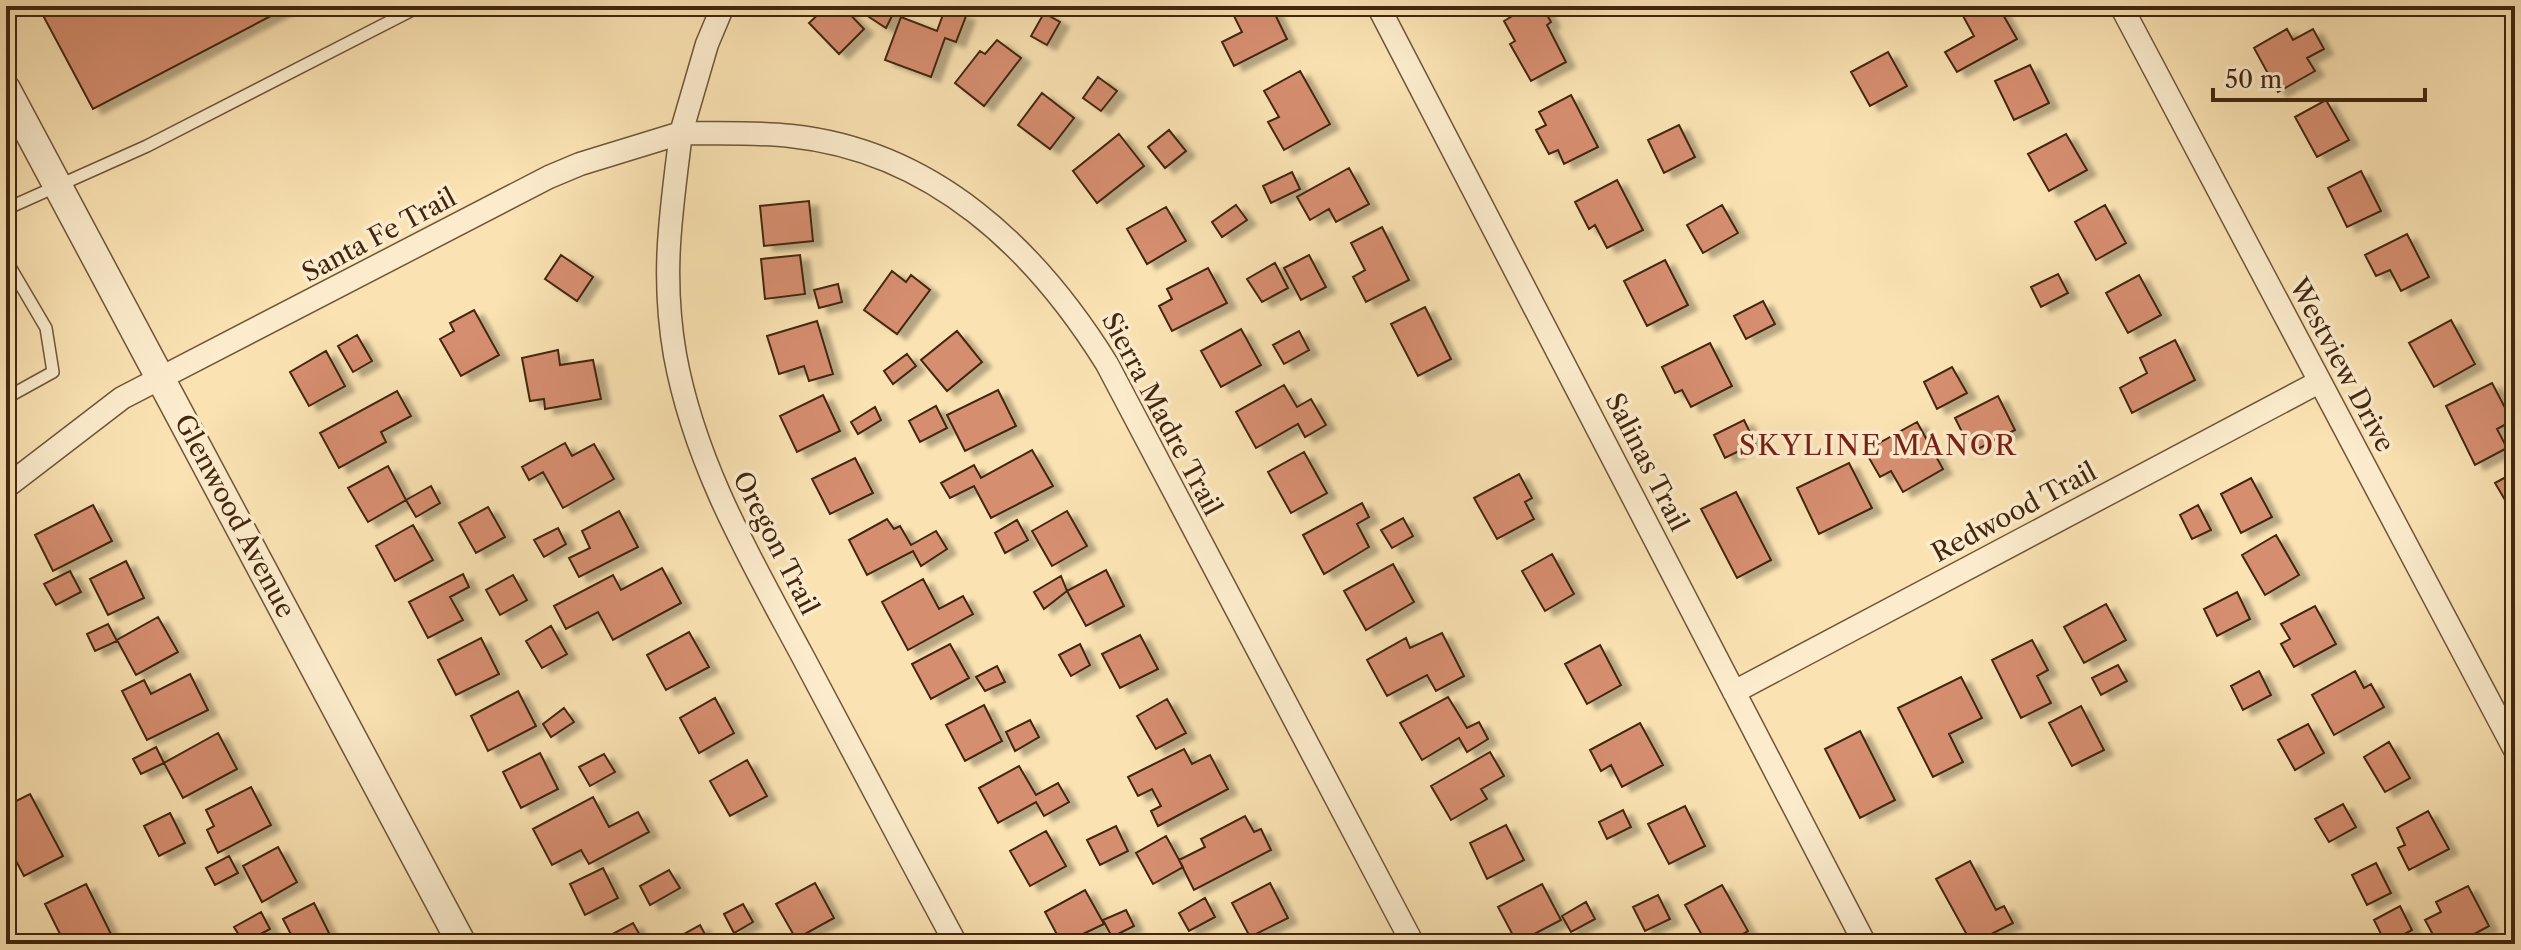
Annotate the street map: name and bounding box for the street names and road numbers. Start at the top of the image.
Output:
street label: Santa Fe Trail [297,181,462,289]
street label: Westview Drive [2282,272,2401,457]
street label: Sierra Madre Trail [1095,307,1229,521]
street label: Salinas Trail [1599,388,1696,537]
street label: Glenwood Avenue [168,409,302,623]
street label: Redwood Trail [1926,455,2102,569]
street label: Oregon Trail [726,466,826,620]

